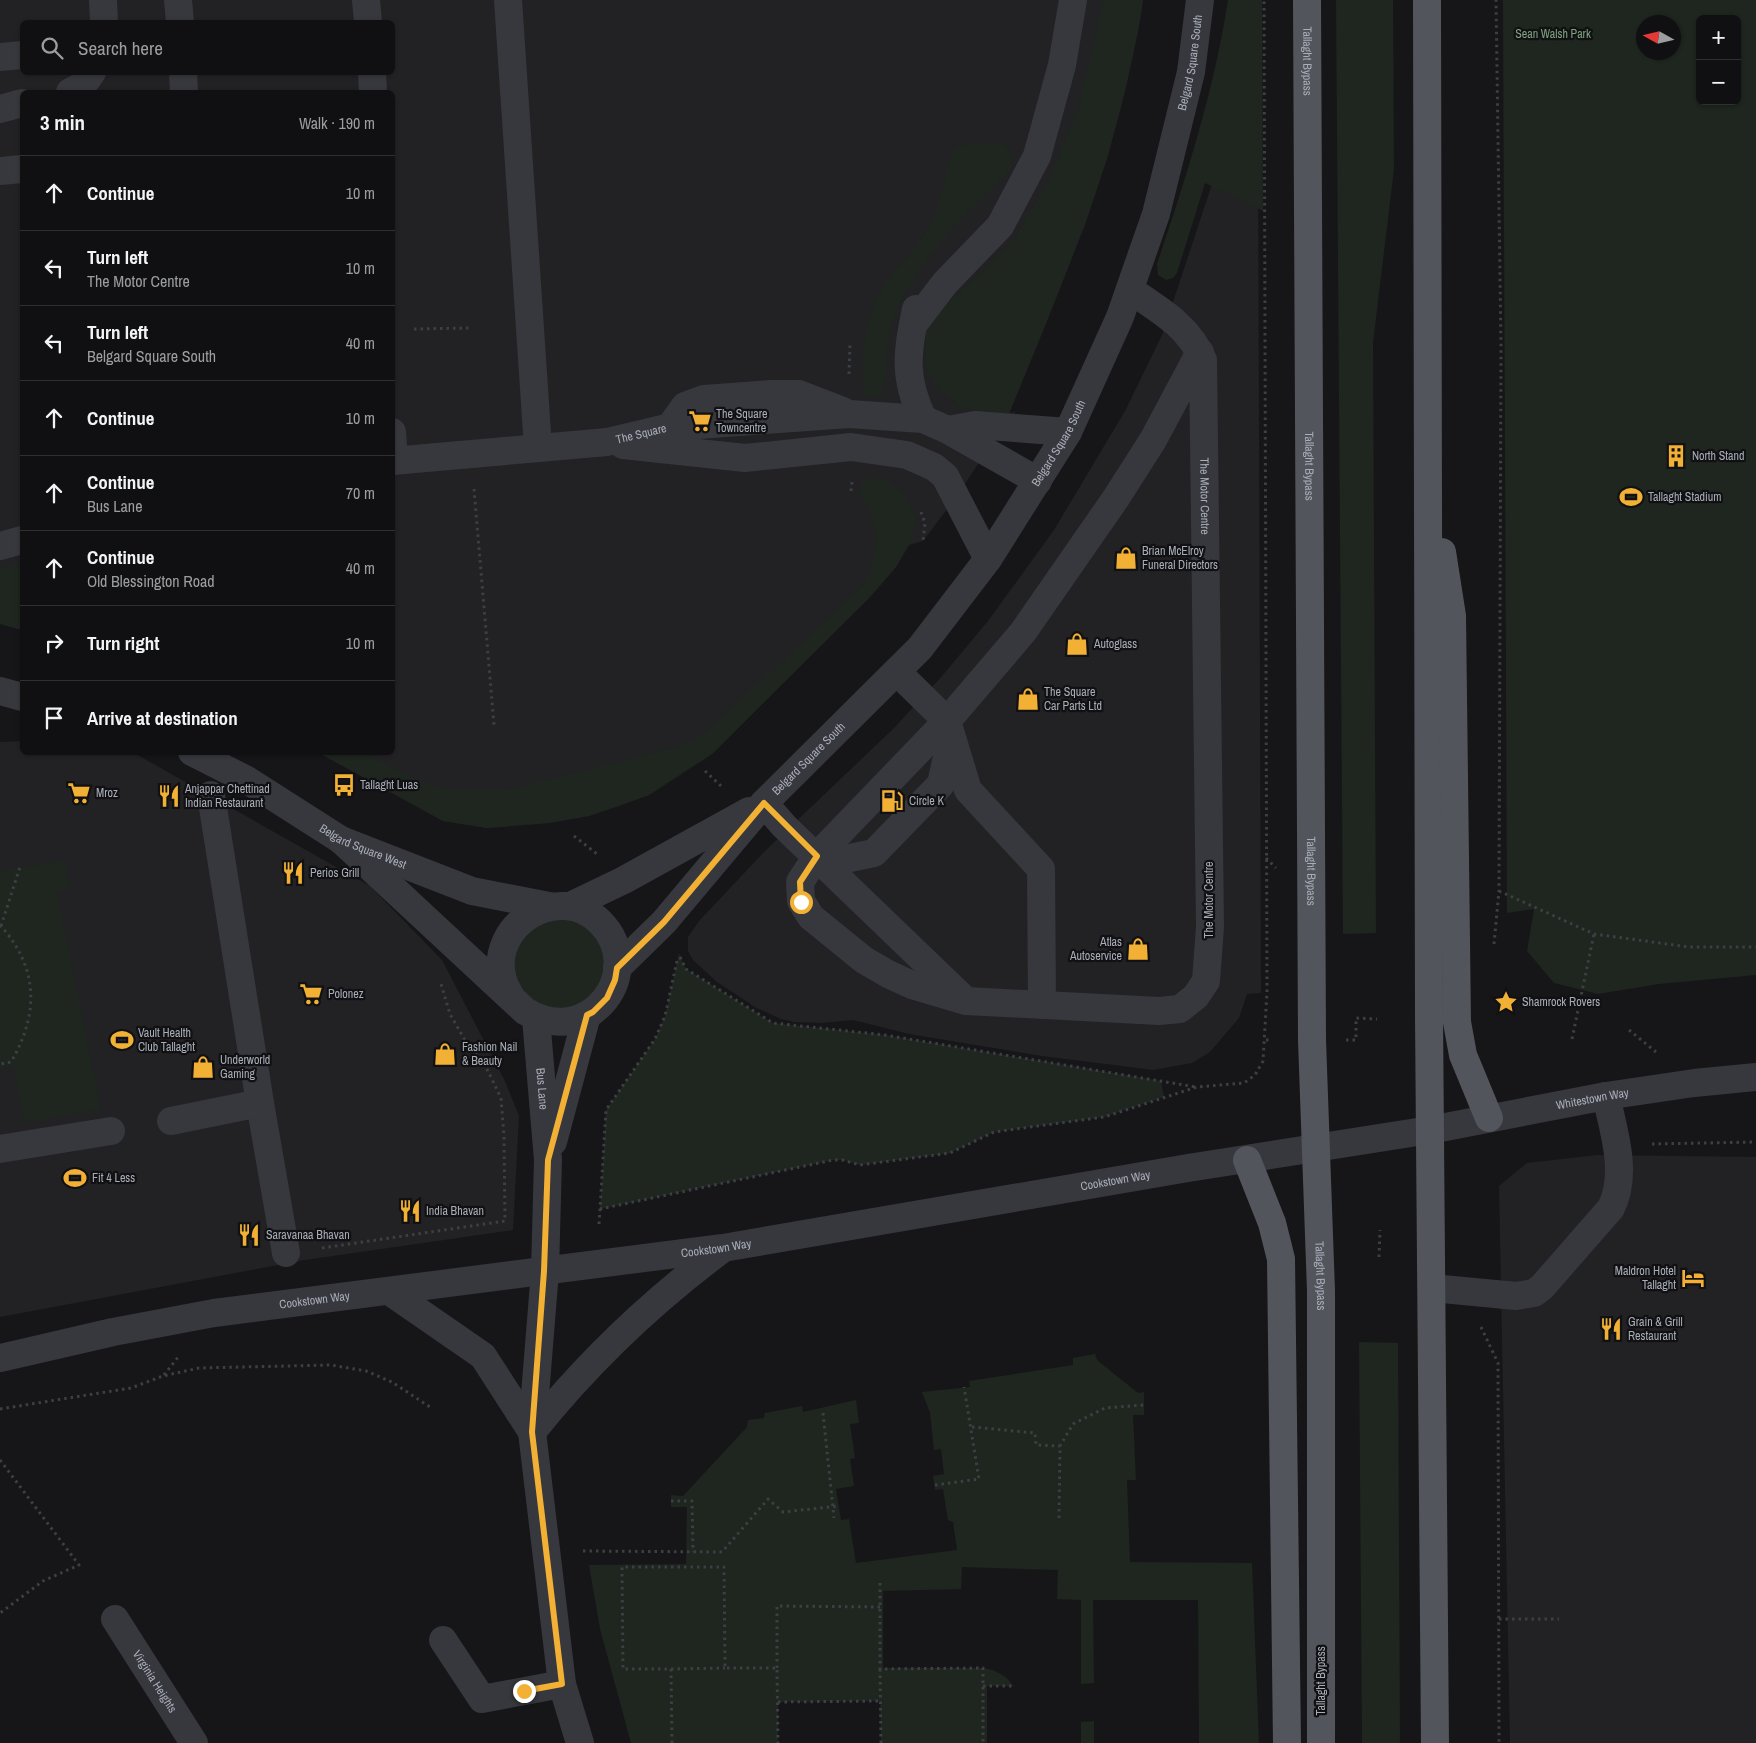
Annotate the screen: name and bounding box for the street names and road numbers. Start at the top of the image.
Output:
street label: Belgard Square South [1174,14,1206,112]
street label: Tallaght Bypass [1299,26,1315,96]
street label: Belgard Square South [1028,397,1089,489]
street label: The Square [614,420,668,448]
street label: Tallaght Bypass [1301,431,1317,501]
street label: The Motor Centre [1196,457,1213,535]
street label: Belgard Square South [768,719,849,799]
street label: Belgard Square West [316,820,409,873]
street label: Tallaght Bypass [1303,836,1319,906]
street label: The Motor Centre [1201,861,1217,939]
street label: Bus Lane [532,1067,552,1110]
street label: Whitestown Way [1555,1085,1630,1113]
street label: Cookstown Way [1079,1167,1152,1194]
street label: Cookstown Way [680,1235,753,1261]
street label: Tallaght Bypass [1311,1241,1329,1311]
street label: Cookstown Way [278,1288,351,1313]
street label: Tallaght Bypass [1313,1646,1329,1716]
street label: Virginia Heights [129,1647,181,1716]

